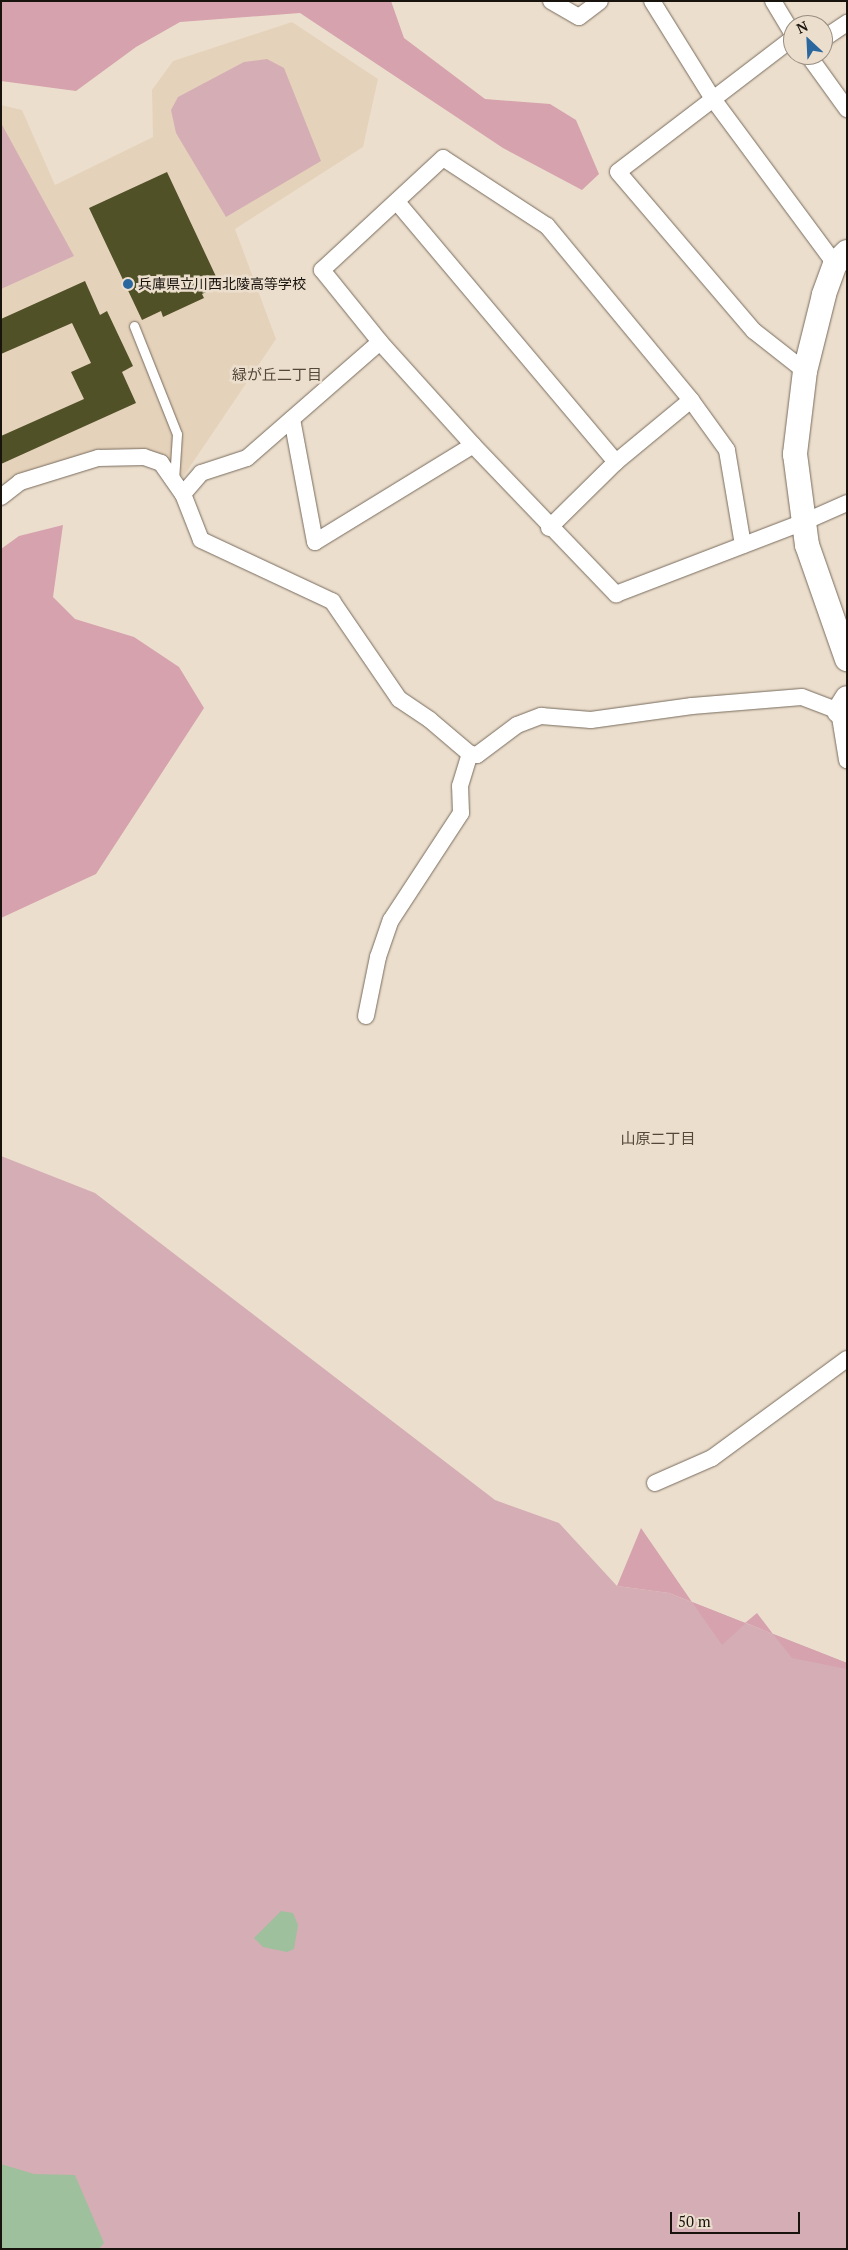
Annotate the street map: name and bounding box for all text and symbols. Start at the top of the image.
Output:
north arrow [783,15,833,65]
text: N [793,16,811,38]
place label: 兵庫県立川西北陵高等学校 [138,276,306,292]
marker: 兵庫県立川西北陵高等学校 [122,278,134,290]
district label: 緑が丘二丁目 [232,366,322,384]
district label: 山原二丁目 [621,1130,695,1148]
scale bar [673,2202,803,2234]
text: 50 m [678,2211,711,2231]

